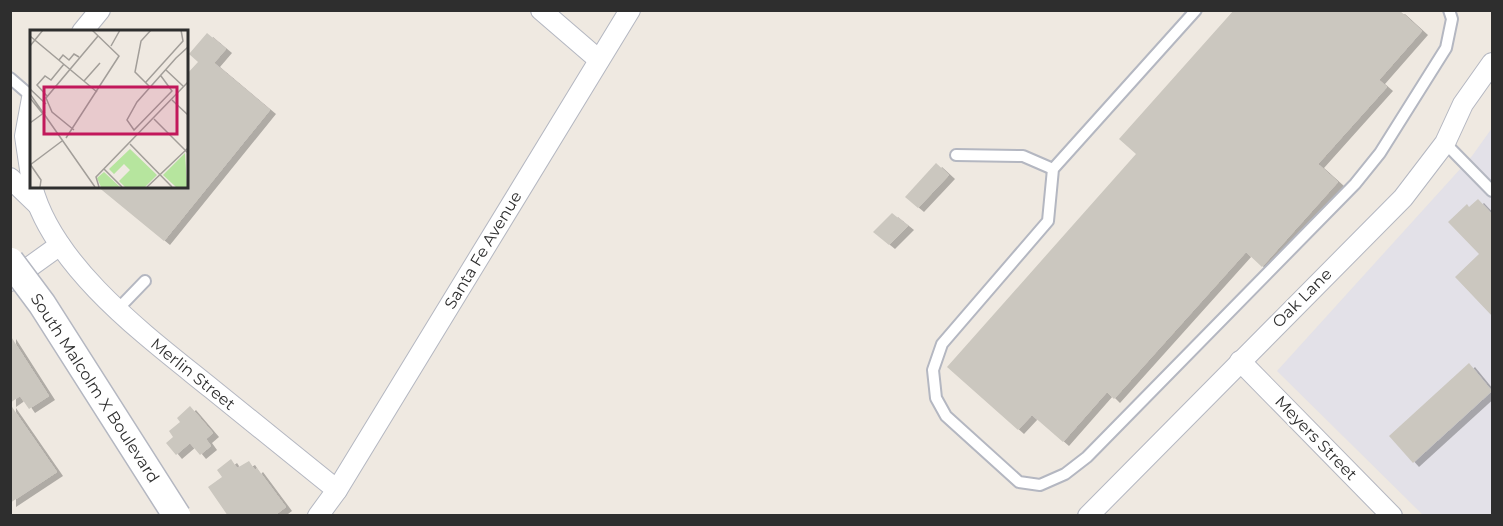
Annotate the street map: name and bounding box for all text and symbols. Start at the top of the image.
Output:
inset map [30,30,188,188]
street label: Santa Fe Avenue [440,188,526,312]
street label: Oak Lane [1268,264,1336,332]
street label: South Malcolm X Boulevard [27,290,163,486]
street label: Merlin Street [147,334,239,414]
street label: Meyers Street [1271,392,1361,484]

